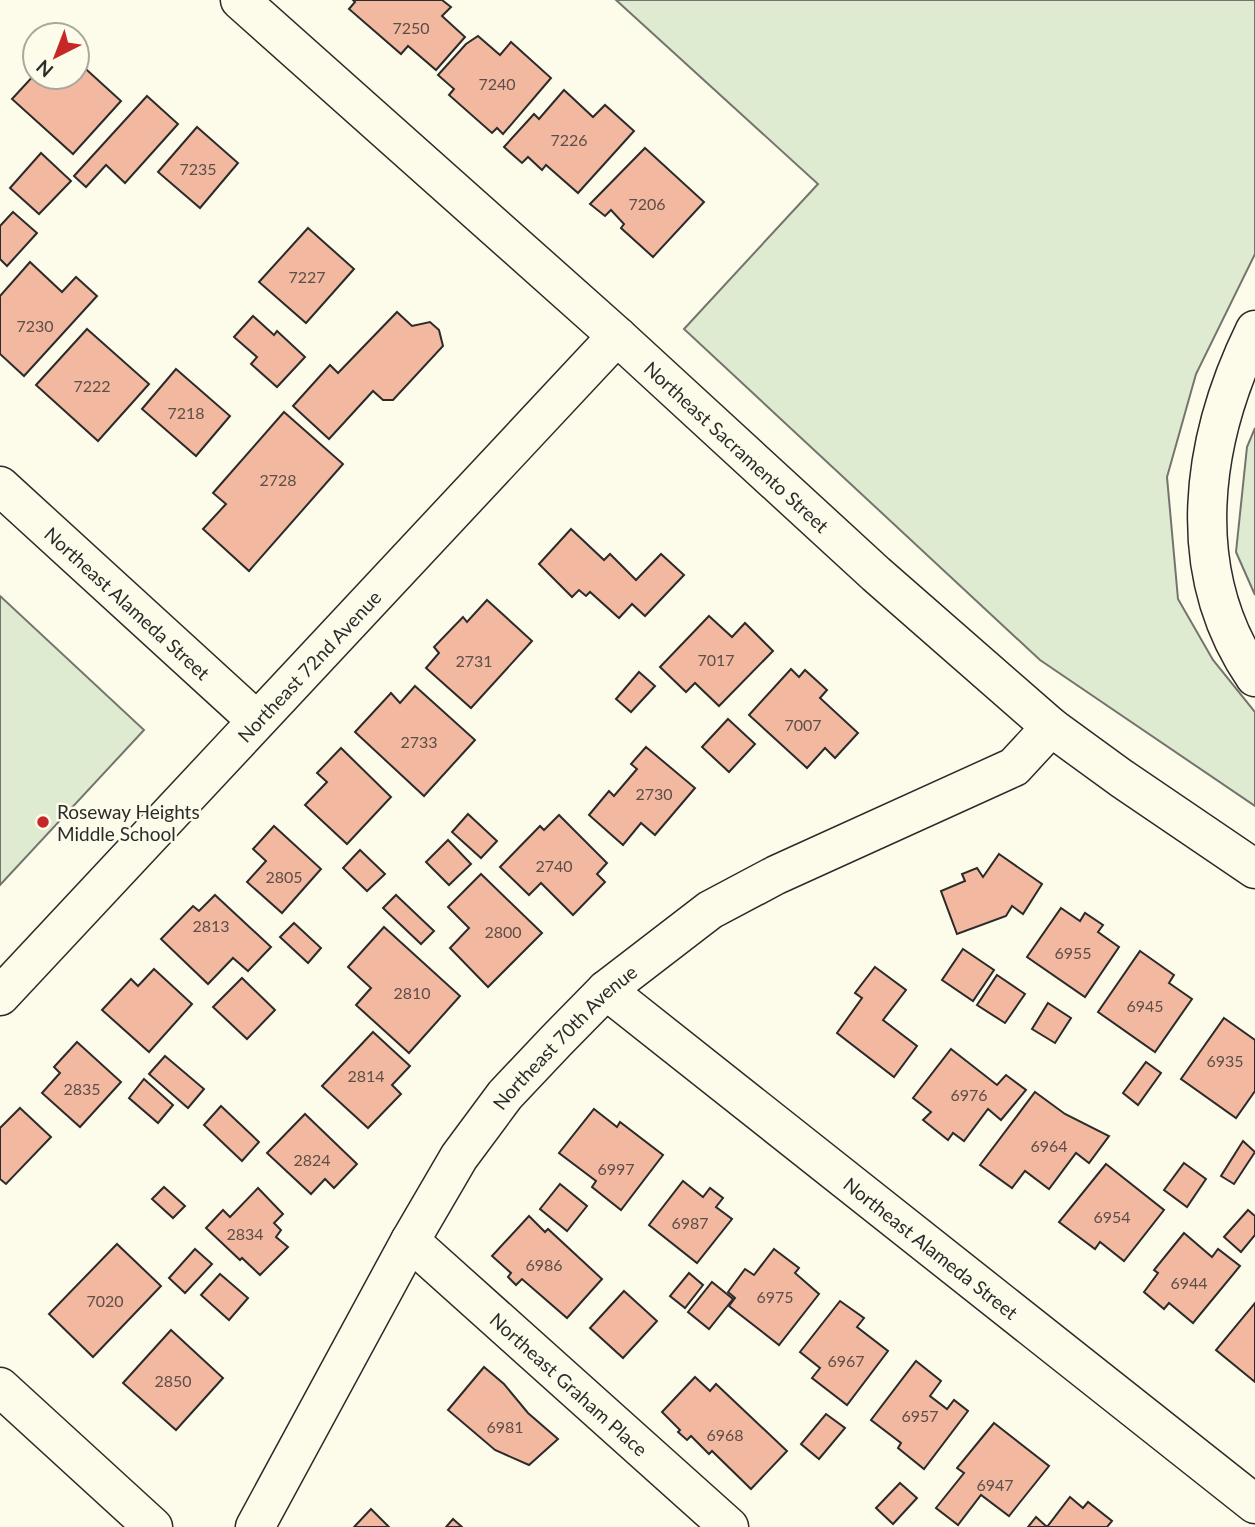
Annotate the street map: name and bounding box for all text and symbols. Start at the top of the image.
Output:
house number: 7250 [392,18,430,37]
north arrow [21,21,91,91]
text: N [31,56,57,82]
house number: 7240 [478,74,516,93]
house number: 7226 [550,130,588,149]
house number: 7235 [179,159,217,178]
house number: 7206 [628,194,666,213]
house number: 7227 [288,267,326,286]
house number: 7230 [16,316,54,335]
street label: Northeast Sacramento Street [640,356,834,537]
house number: 7222 [73,376,111,395]
house number: 7218 [167,403,205,422]
house number: 2728 [259,470,297,489]
street label: Northeast Alameda Street [40,521,215,684]
street label: Northeast 72nd Avenue [232,585,385,746]
house number: 7017 [697,650,735,669]
house number: 2731 [455,651,493,670]
house number: 7007 [784,715,822,734]
house number: 2733 [400,732,438,751]
house number: 2730 [635,784,673,803]
place label: Roseway Heights Middle School [57,800,200,845]
marker: Roseway Heights Middle School [35,814,51,830]
house number: 2740 [535,856,573,875]
house number: 2805 [265,867,303,886]
house number: 2813 [192,916,230,935]
house number: 2800 [484,922,522,941]
house number: 6955 [1054,943,1092,962]
street label: Northeast 70th Avenue [487,959,641,1113]
house number: 2810 [393,983,431,1002]
house number: 6945 [1126,996,1164,1015]
house number: 6935 [1206,1051,1244,1070]
house number: 2814 [347,1066,385,1085]
house number: 2835 [63,1079,101,1098]
house number: 6976 [950,1085,988,1104]
house number: 6964 [1030,1136,1068,1155]
house number: 2824 [293,1150,331,1169]
house number: 6997 [597,1159,635,1178]
street label: Northeast Alameda Street [840,1172,1023,1324]
house number: 6954 [1093,1207,1131,1226]
house number: 6987 [671,1213,709,1232]
house number: 2834 [226,1224,264,1243]
house number: 6986 [525,1255,563,1274]
house number: 6944 [1170,1273,1208,1292]
house number: 6975 [756,1287,794,1306]
house number: 7020 [86,1291,124,1310]
street label: Northeast Graham Place [486,1307,653,1460]
house number: 6967 [827,1351,865,1370]
house number: 2850 [154,1371,192,1390]
house number: 6957 [901,1406,939,1425]
house number: 6981 [486,1417,524,1436]
house number: 6968 [706,1425,744,1444]
house number: 6947 [976,1475,1014,1494]

